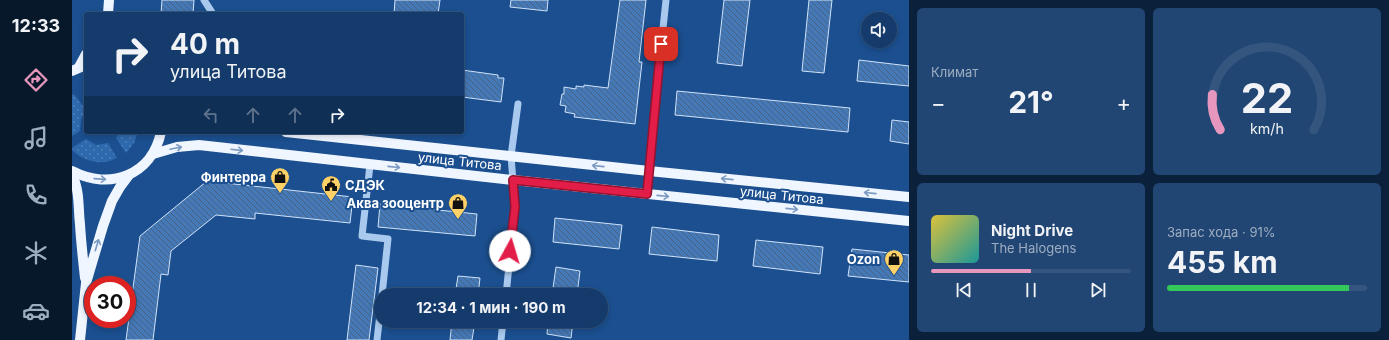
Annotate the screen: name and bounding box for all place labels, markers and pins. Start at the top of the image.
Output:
pin [644,27,678,61]
shop icon: Финтерра [269,166,291,194]
place label: Финтерра [201,169,266,185]
public building icon: СДЭК [320,174,342,202]
place label: СДЭК [345,177,386,193]
shop icon: Аква зооцентр [447,192,469,220]
place label: Аква зооцентр [347,195,444,211]
shop icon: Ozon [883,248,905,276]
place label: Ozon [847,251,880,267]

